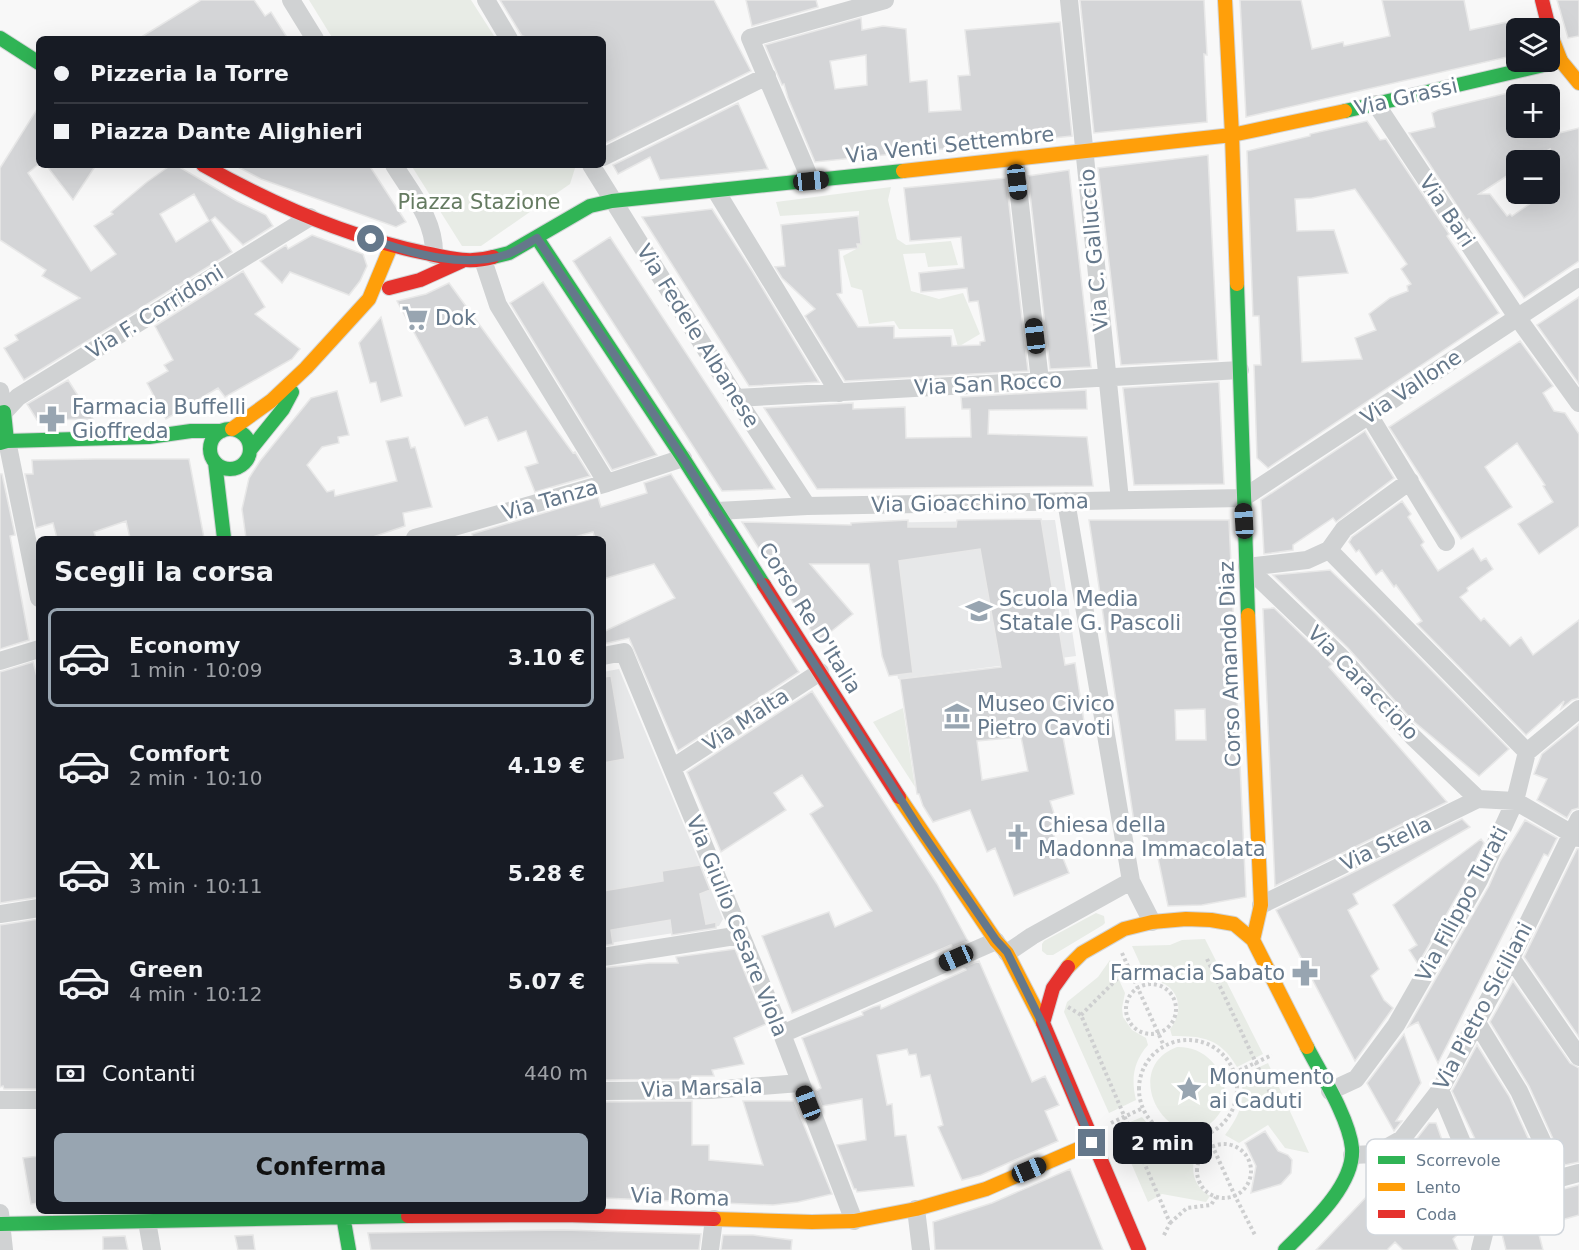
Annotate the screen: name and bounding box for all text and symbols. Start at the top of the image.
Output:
map controls [1506,18,1560,204]
button: layers [1506,18,1560,72]
text: Pizzeria la Torre [90,61,289,86]
street label: Via Grassi [1352,74,1460,120]
button: + [1506,84,1560,138]
text: Piazza Dante Alighieri [90,119,363,144]
street label: Via Venti Settembre [845,122,1055,168]
button: − [1506,150,1560,204]
car [1006,163,1028,201]
street label: Via C. Galluccio [1075,168,1113,332]
car [792,170,830,192]
street label: Via Bari [1414,171,1480,251]
park label: Piazza Stazione [398,190,560,214]
route start [357,225,384,252]
street label: Via Fedele Albanese [632,240,764,432]
street label: Via F. Corridoni [82,260,228,364]
supermarket icon: Dok [400,303,430,333]
place label: Dok [435,306,477,330]
car [1024,317,1046,355]
street label: Via Vallone [1356,345,1466,429]
street label: Via San Rocco [914,368,1062,400]
place label: Farmacia Buffelli Gioffreda [72,395,246,443]
pharmacy icon: Farmacia Buffelli Gioffreda [37,404,67,434]
street label: Via Tanza [499,475,601,525]
street label: Via Gioacchino Toma [871,489,1089,517]
car [1234,503,1254,539]
street label: Corso Re D'Italia [754,538,866,698]
text: Scegli la corsa [54,556,274,587]
street label: Corso Amando Diaz [1214,560,1246,768]
place label: Scuola Media Statale G. Pascoli [999,587,1181,635]
school or university icon: Scuola Media Statale G. Pascoli [964,596,994,626]
street label: Via Caracciolo [1303,621,1423,745]
icon: car [57,631,111,685]
text: Economy [129,633,240,658]
text: 3.10 € [508,645,585,670]
text: 1 min · 10:09 [129,658,263,682]
street label: Via Malta [699,683,793,757]
place label: Museo Civico Pietro Cavoti [977,692,1115,740]
museum icon: Museo Civico Pietro Cavoti [942,701,972,731]
icon: car [57,739,111,793]
text: Comfort [129,741,229,766]
text: 4.19 € [508,753,585,778]
text: 2 min · 10:10 [129,766,263,790]
street label: Via Giulio Cesare Viola [682,812,792,1040]
street label: Via Stella [1337,812,1435,876]
place label: Chiesa della Madonna Immacolata [1038,813,1266,861]
church icon: Chiesa della Madonna Immacolata [1003,822,1033,852]
street label: Via Filippo Turati [1411,822,1513,986]
icon: car [57,847,111,901]
text: XL [129,849,160,874]
text: 5.28 € [508,861,585,886]
text: 3 min · 10:11 [129,874,263,898]
street label: Via Pietro Siciliani [1429,918,1537,1094]
car [936,942,976,974]
icon: car [57,955,111,1009]
text: Green [129,957,203,982]
pharmacy icon: Farmacia Sabato [1290,958,1320,988]
place label: Farmacia Sabato [1110,961,1285,985]
text: 5.07 € [508,969,585,994]
text: 4 min · 10:12 [129,982,263,1006]
icon: cash [54,1057,87,1090]
text: Contanti [102,1061,196,1086]
text: 440 m [524,1061,588,1085]
place label: Monumento ai Caduti [1209,1065,1334,1113]
street label: Via Marsala [641,1074,763,1102]
place icon: Monumento ai Caduti [1174,1074,1204,1104]
car [793,1083,823,1123]
callout: 2 min [1113,1122,1212,1164]
route end [1078,1129,1105,1156]
text: 2 min [1131,1131,1194,1155]
button: Conferma [54,1133,588,1202]
legend [1366,1139,1564,1235]
text: Scorrevole [1416,1151,1501,1170]
car [1009,1155,1049,1185]
text: Lento [1416,1178,1461,1197]
street label: Via Roma [630,1183,730,1211]
text: Coda [1416,1205,1457,1224]

